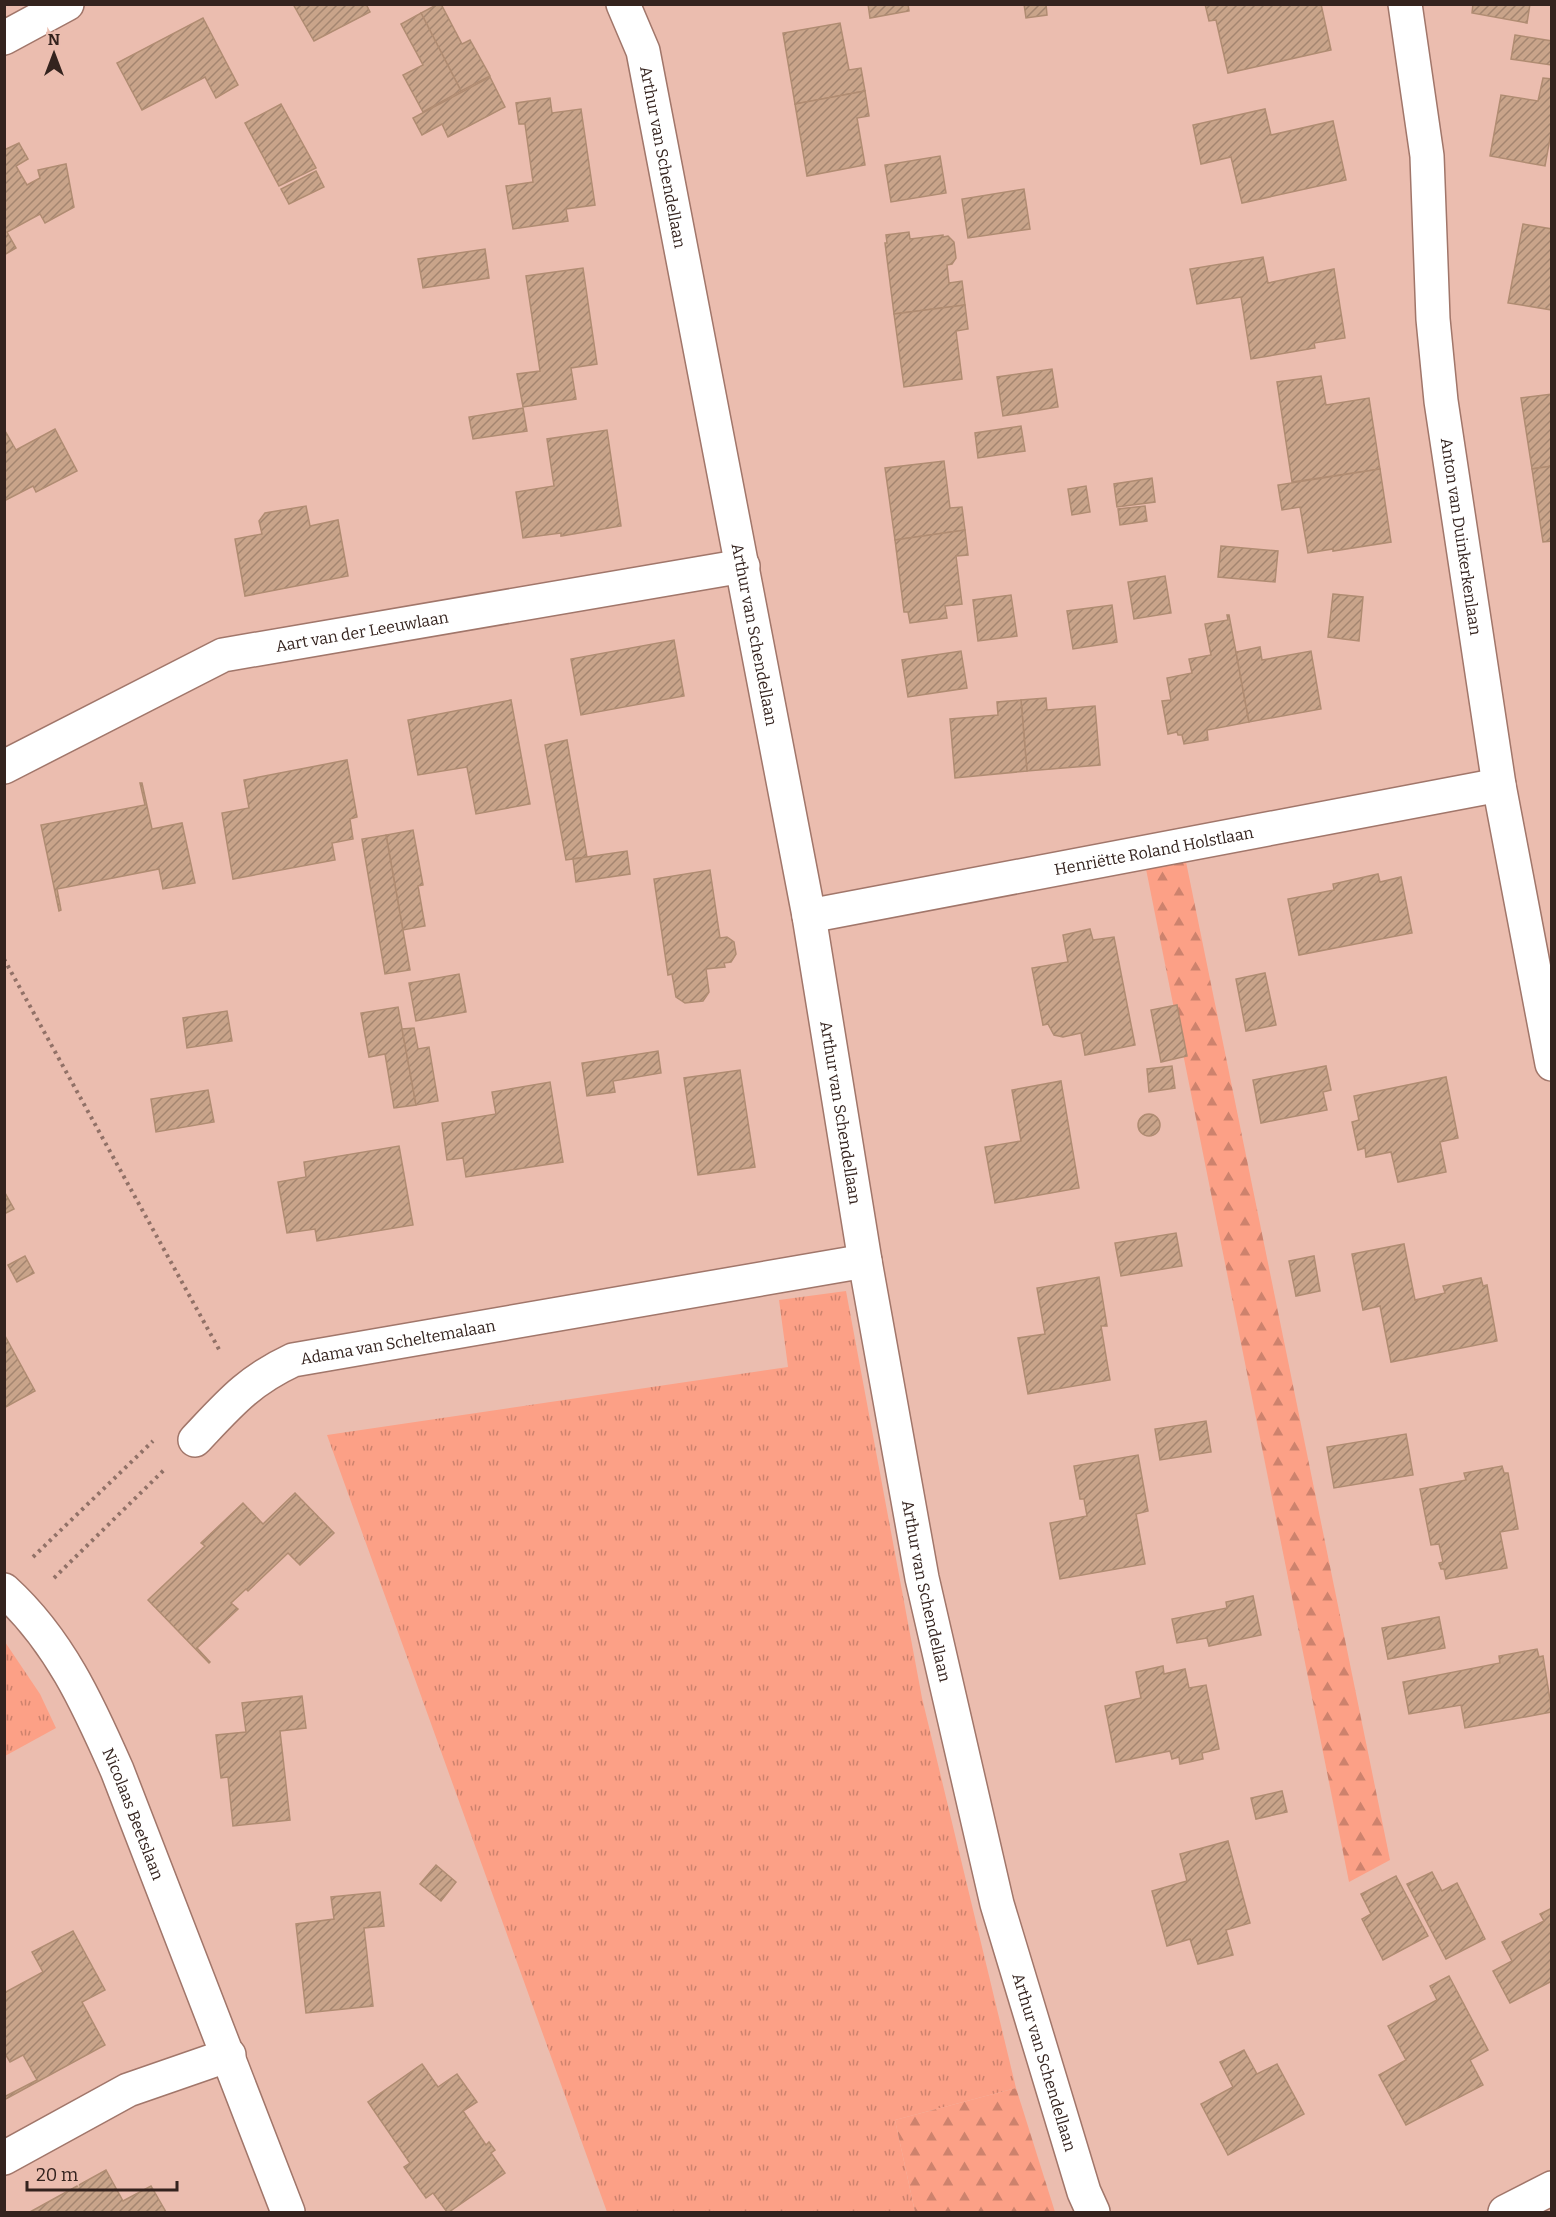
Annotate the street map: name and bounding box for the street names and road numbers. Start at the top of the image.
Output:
street label: Arthur van Schendellaan [636,64,690,250]
street label: Anton van Duinkerkenlaan [1437,437,1485,636]
street label: Arthur van Schendellaan [728,542,781,727]
street label: Aart van der Leeuwlaan [274,608,450,656]
street label: Henriëtte Roland Holstlaan [1053,823,1255,879]
street label: Arthur van Schendellaan [816,1020,865,1206]
street label: Adama van Scheltemalaan [299,1316,497,1369]
street label: Arthur van Schendellaan [898,1499,955,1684]
street label: Nicolaas Beetslaan [98,1745,168,1883]
street label: Arthur van Schendellaan [1008,1971,1080,2154]

